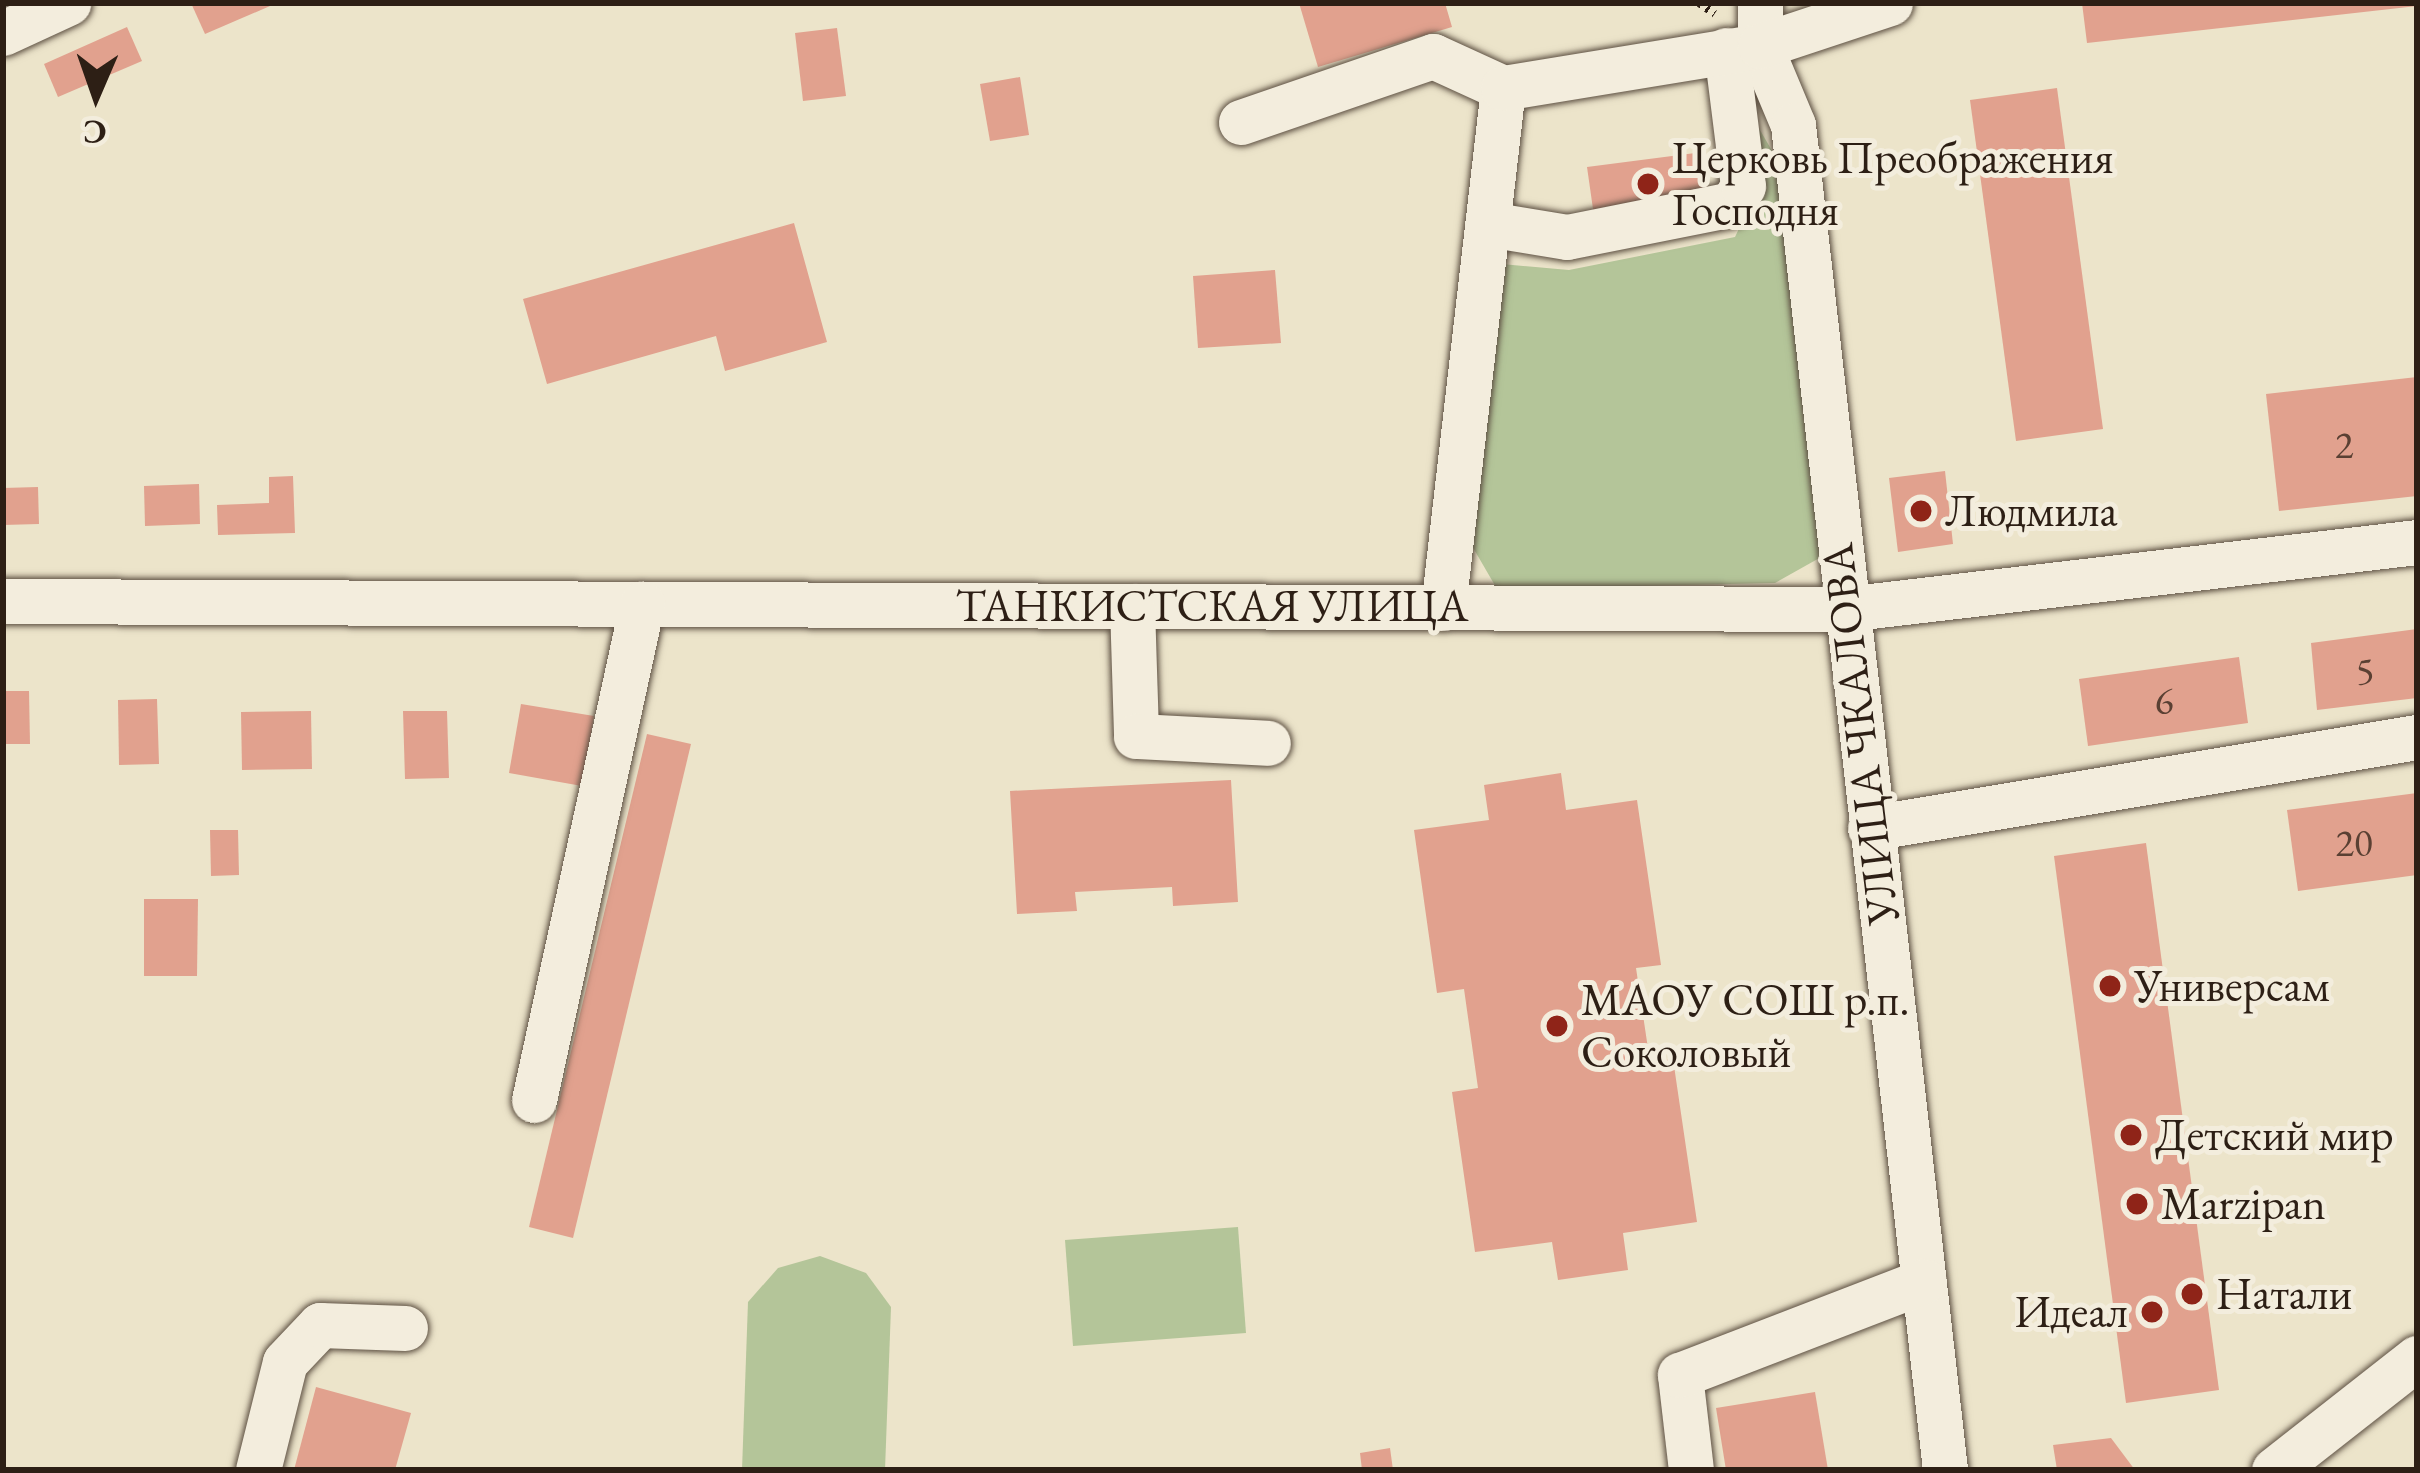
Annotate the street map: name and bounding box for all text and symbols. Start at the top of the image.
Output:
north arrow [36,36,156,156]
text: С [82,111,107,154]
place label: Церковь Преображения Господня [1672,131,2114,237]
marker: Церковь Преображения Господня [1635,171,1661,197]
house number: 2 [2335,422,2353,468]
place label: Людмила [1945,484,2117,538]
marker: Людмила [1908,498,1934,524]
street label: УЛИЦА ЧКАЛОВА [1810,540,1910,928]
street label: ТАНКИСТСКАЯ УЛИЦА [956,579,1468,633]
house number: 5 [2356,648,2374,694]
house number: 6 [2155,678,2173,724]
house number: 20 [2335,820,2373,866]
place label: Универсам [2134,959,2330,1013]
place label: МАОУ СОШ р.п. Соколовый [1581,973,1910,1079]
marker: Универсам [2097,973,2123,999]
marker: МАОУ СОШ р.п. Соколовый [1544,1013,1570,1039]
place label: Детский мир [2155,1108,2394,1162]
marker: Детский мир [2118,1122,2144,1148]
place label: Marzipan [2161,1177,2326,1231]
marker: Marzipan [2124,1191,2150,1217]
place label: Натали [2216,1267,2352,1321]
marker: Натали [2179,1281,2205,1307]
place label: Идеал [2014,1285,2128,1339]
marker: Идеал [2139,1299,2165,1325]

